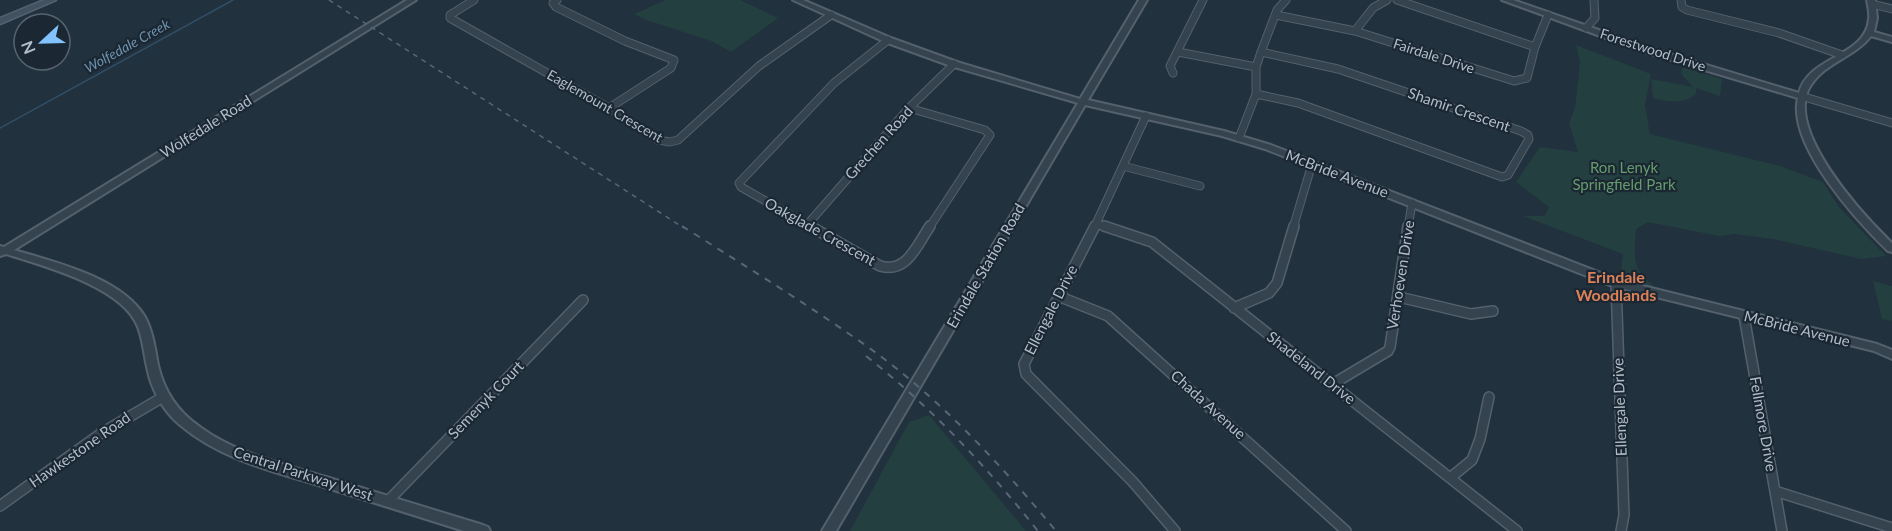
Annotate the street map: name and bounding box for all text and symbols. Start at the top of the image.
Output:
north arrow [12,12,72,72]
water label: Wolfedale Creek [81,15,173,76]
street label: Forestwood Drive [1598,24,1708,75]
street label: Fairdale Drive [1391,34,1477,77]
text: N [17,39,39,57]
street label: Eaglemount Crescent [544,66,666,146]
street label: Shamir Crescent [1406,83,1513,135]
street label: Wolfedale Road [157,91,254,161]
street label: Grechen Road [841,102,916,183]
street label: McBride Avenue [1283,145,1391,201]
park label: Ron Lenyk Springfield Park [1572,158,1676,193]
street label: Oakglade Crescent [762,193,880,269]
street label: Erindale Station Road [942,200,1028,331]
street label: Verhoeven Drive [1382,219,1418,331]
street label: Ellengale Drive [1020,262,1080,357]
district label: Erindale Woodlands [1576,267,1656,304]
street label: McBride Avenue [1742,306,1852,350]
street label: Shadeland Drive [1264,327,1360,407]
street label: Semenyk Court [444,356,527,442]
street label: Ellengale Drive [1608,358,1630,456]
street label: Chada Avenue [1167,366,1250,443]
street label: Fellmore Drive [1747,375,1781,473]
street label: Hawkestone Road [25,408,133,491]
street label: Central Parkway West [231,442,376,504]

